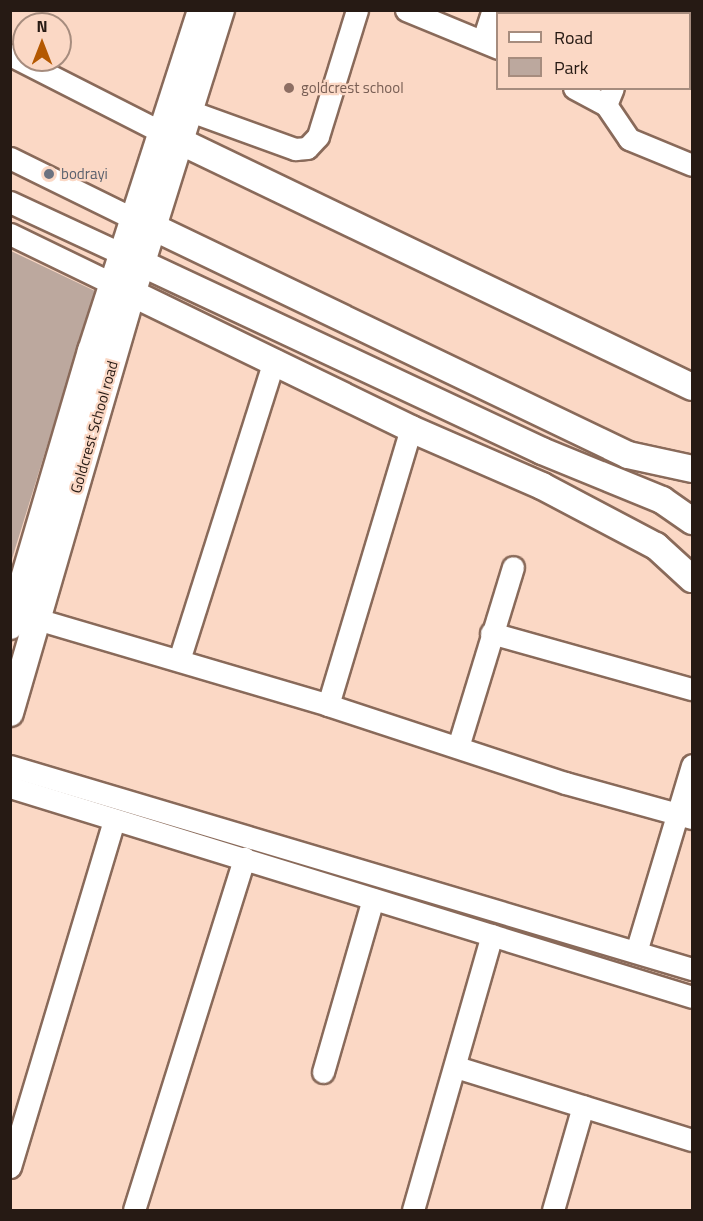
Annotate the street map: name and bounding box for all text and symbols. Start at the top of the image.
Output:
north arrow [12,12,72,72]
legend [496,12,691,90]
text: N [36,14,48,38]
text: Road [554,24,593,51]
text: Park [554,54,588,81]
place label: goldcrest school [301,79,404,97]
marker: goldcrest school [282,81,296,95]
place label: bodrayi [61,165,108,183]
marker: bodrayi [42,167,56,181]
street label: Goldcrest School road [66,359,122,495]

